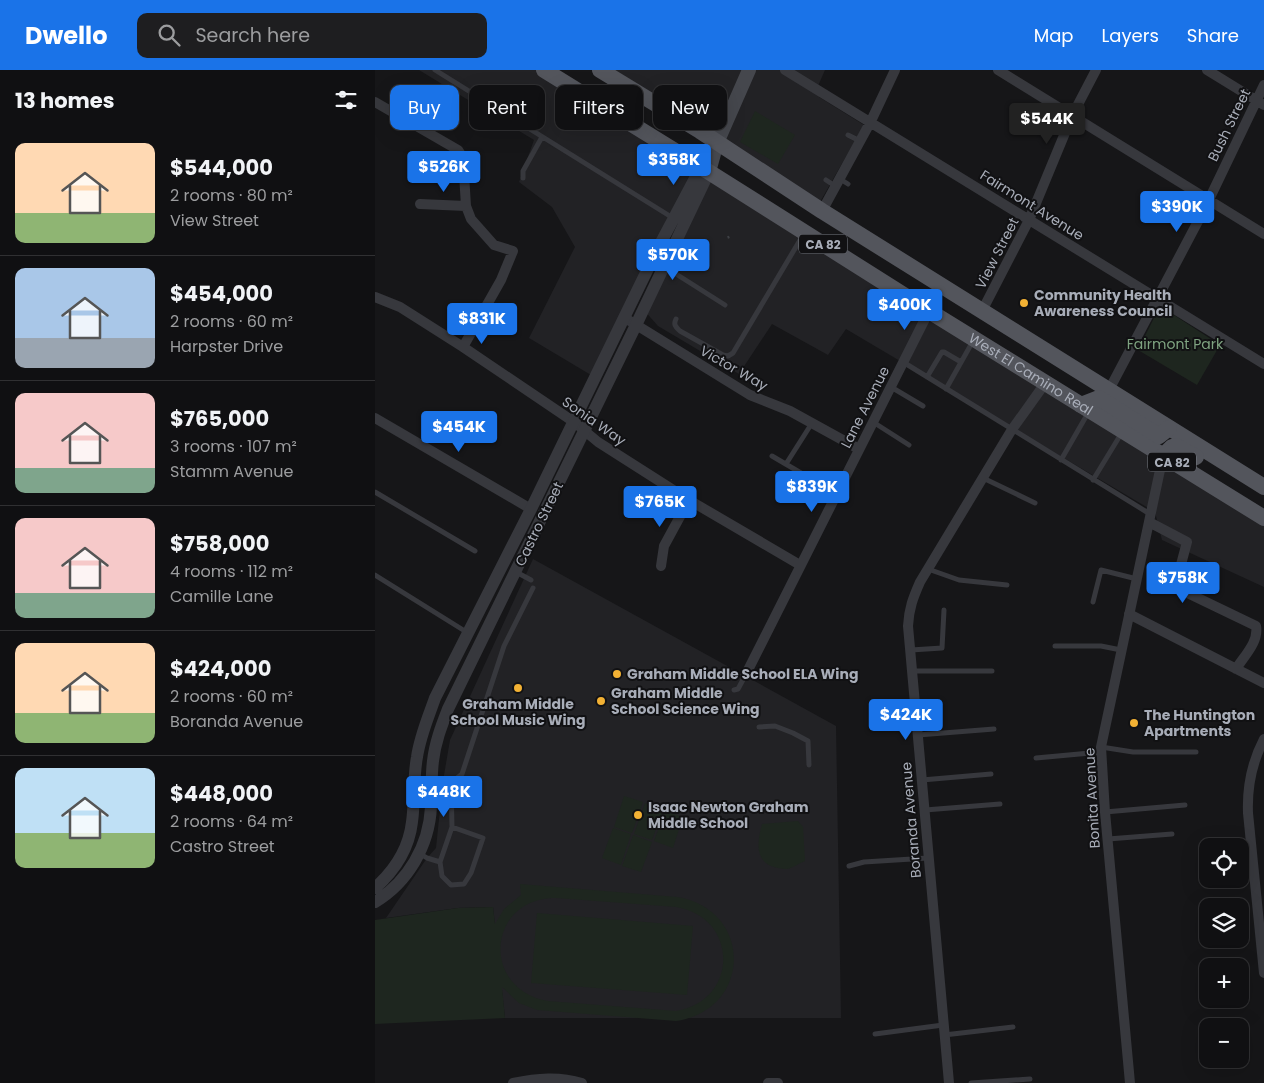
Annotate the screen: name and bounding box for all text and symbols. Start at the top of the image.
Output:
search box [137,13,487,58]
text: Dwello [25,19,107,52]
icon: search [155,21,183,49]
text: Search here [195,22,310,49]
text: Map [1034,23,1074,48]
text: Layers [1102,23,1159,48]
text: Share [1187,23,1239,48]
chip: Buy [390,85,459,130]
chip: Rent [469,85,545,130]
chip: Filters [555,85,643,130]
chip: New [653,85,727,130]
street label: Bush Street [1203,85,1255,165]
text: 13 homes [15,86,114,115]
icon: filters [332,86,360,114]
pin: $544K [1012,102,1082,145]
text: $544K [1020,107,1074,130]
pin: $358K [639,144,709,186]
text: $358K [648,148,700,171]
pin: $526K [409,150,479,193]
text: $544,000 [170,153,273,182]
text: $526K [418,155,470,178]
icon: home [55,163,115,223]
street label: Fairmont Avenue [976,165,1088,245]
text: 2 rooms · 80 m² [170,184,293,207]
pin: $390K [1142,190,1212,233]
text: $390K [1151,195,1203,218]
text: View Street [170,209,259,232]
street label: View Street [970,214,1024,292]
road number: CA 82 [799,234,847,253]
pin: $570K [638,238,708,281]
text: $570K [647,243,699,266]
text: $454,000 [170,279,273,308]
place label: Community Health Awareness Council [1034,285,1172,321]
icon: home [55,288,115,348]
pin: $400K [870,288,940,331]
text: $400K [878,293,932,316]
marker: Community Health Awareness Council [1018,297,1030,309]
pin: $831K [447,302,517,345]
text: $831K [458,307,506,330]
text: 2 rooms · 60 m² [170,310,293,333]
street label: West El Camino Real [965,328,1097,420]
park label: Fairmont Park [1127,334,1224,354]
text: Harpster Drive [170,335,283,358]
street label: Victor Way [696,340,772,396]
street label: Lane Avenue [836,362,894,451]
street label: Sonia Way [558,392,630,450]
text: $765,000 [170,404,269,433]
pin: $454K [424,410,494,453]
icon: home [55,413,115,473]
text: $454K [432,415,486,438]
text: 3 rooms · 107 m² [170,435,297,458]
road number: CA 82 [1148,452,1196,472]
text: Stamm Avenue [170,460,293,483]
pin: $839K [777,470,847,513]
text: $839K [786,475,838,498]
street label: Castro Street [510,478,568,570]
pin: $765K [625,486,695,528]
text: $765K [635,490,685,513]
text: $758,000 [170,529,269,558]
icon: home [55,538,115,598]
text: 4 rooms · 112 m² [170,560,293,583]
pin: $758K [1148,562,1218,604]
text: $758K [1157,566,1209,589]
text: Camille Lane [170,585,274,608]
text: $424,000 [170,654,271,683]
icon: home [55,663,115,723]
place label: Graham Middle School ELA Wing [627,664,858,684]
marker: Graham Middle School ELA Wing [611,668,623,680]
marker: Graham Middle School Music Wing [512,682,524,694]
place label: Graham Middle School Science Wing [611,683,760,719]
text: 2 rooms · 60 m² [170,685,293,708]
place label: Graham Middle School Music Wing [451,694,585,730]
marker: Graham Middle School Science Wing [595,695,607,707]
pin: $424K [871,698,941,741]
text: $424K [880,703,932,726]
place label: The Huntington Apartments [1144,705,1255,741]
text: Boranda Avenue [170,710,303,733]
marker: The Huntington Apartments [1128,717,1140,729]
street label: Bonita Avenue [1079,747,1105,849]
street label: Boranda Avenue [896,761,926,879]
pin: $448K [409,776,479,818]
text: $448,000 [170,779,273,808]
text: $448K [417,780,471,803]
icon: home [55,788,115,848]
place label: Isaac Newton Graham Middle School [648,797,809,833]
marker: Isaac Newton Graham Middle School [632,809,644,821]
text: 2 rooms · 64 m² [170,810,293,833]
text: Castro Street [170,835,275,858]
map controls [1199,838,1249,1068]
button: locate [1199,838,1249,888]
button: layers [1199,898,1249,948]
button: + [1199,958,1249,1008]
button: − [1199,1018,1249,1068]

